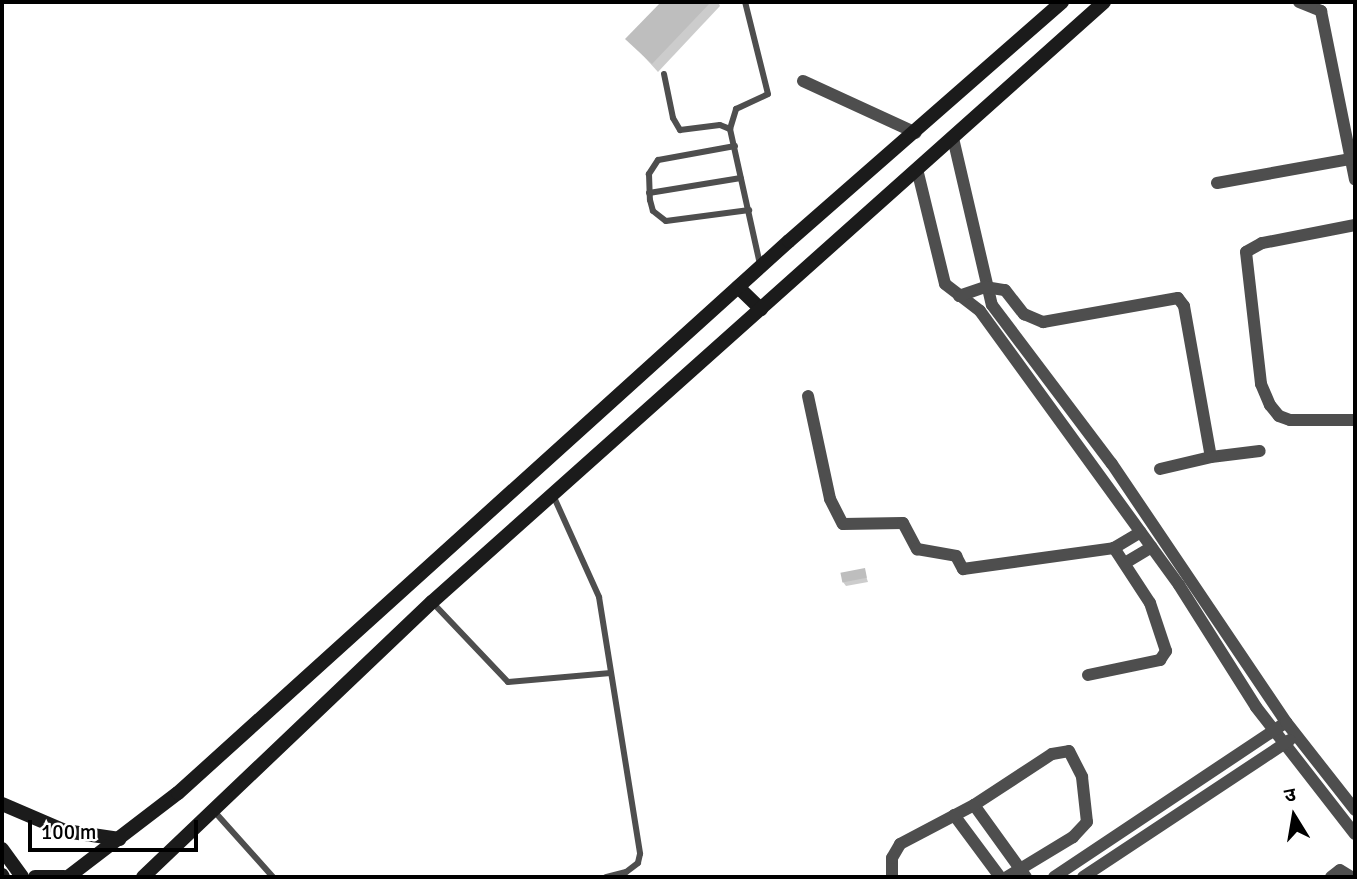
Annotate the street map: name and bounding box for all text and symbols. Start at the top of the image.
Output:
north arrow [1259,781,1329,851]
text: उ [1282,783,1298,808]
scale bar [32,806,201,850]
text: 100 m [41,819,96,845]

